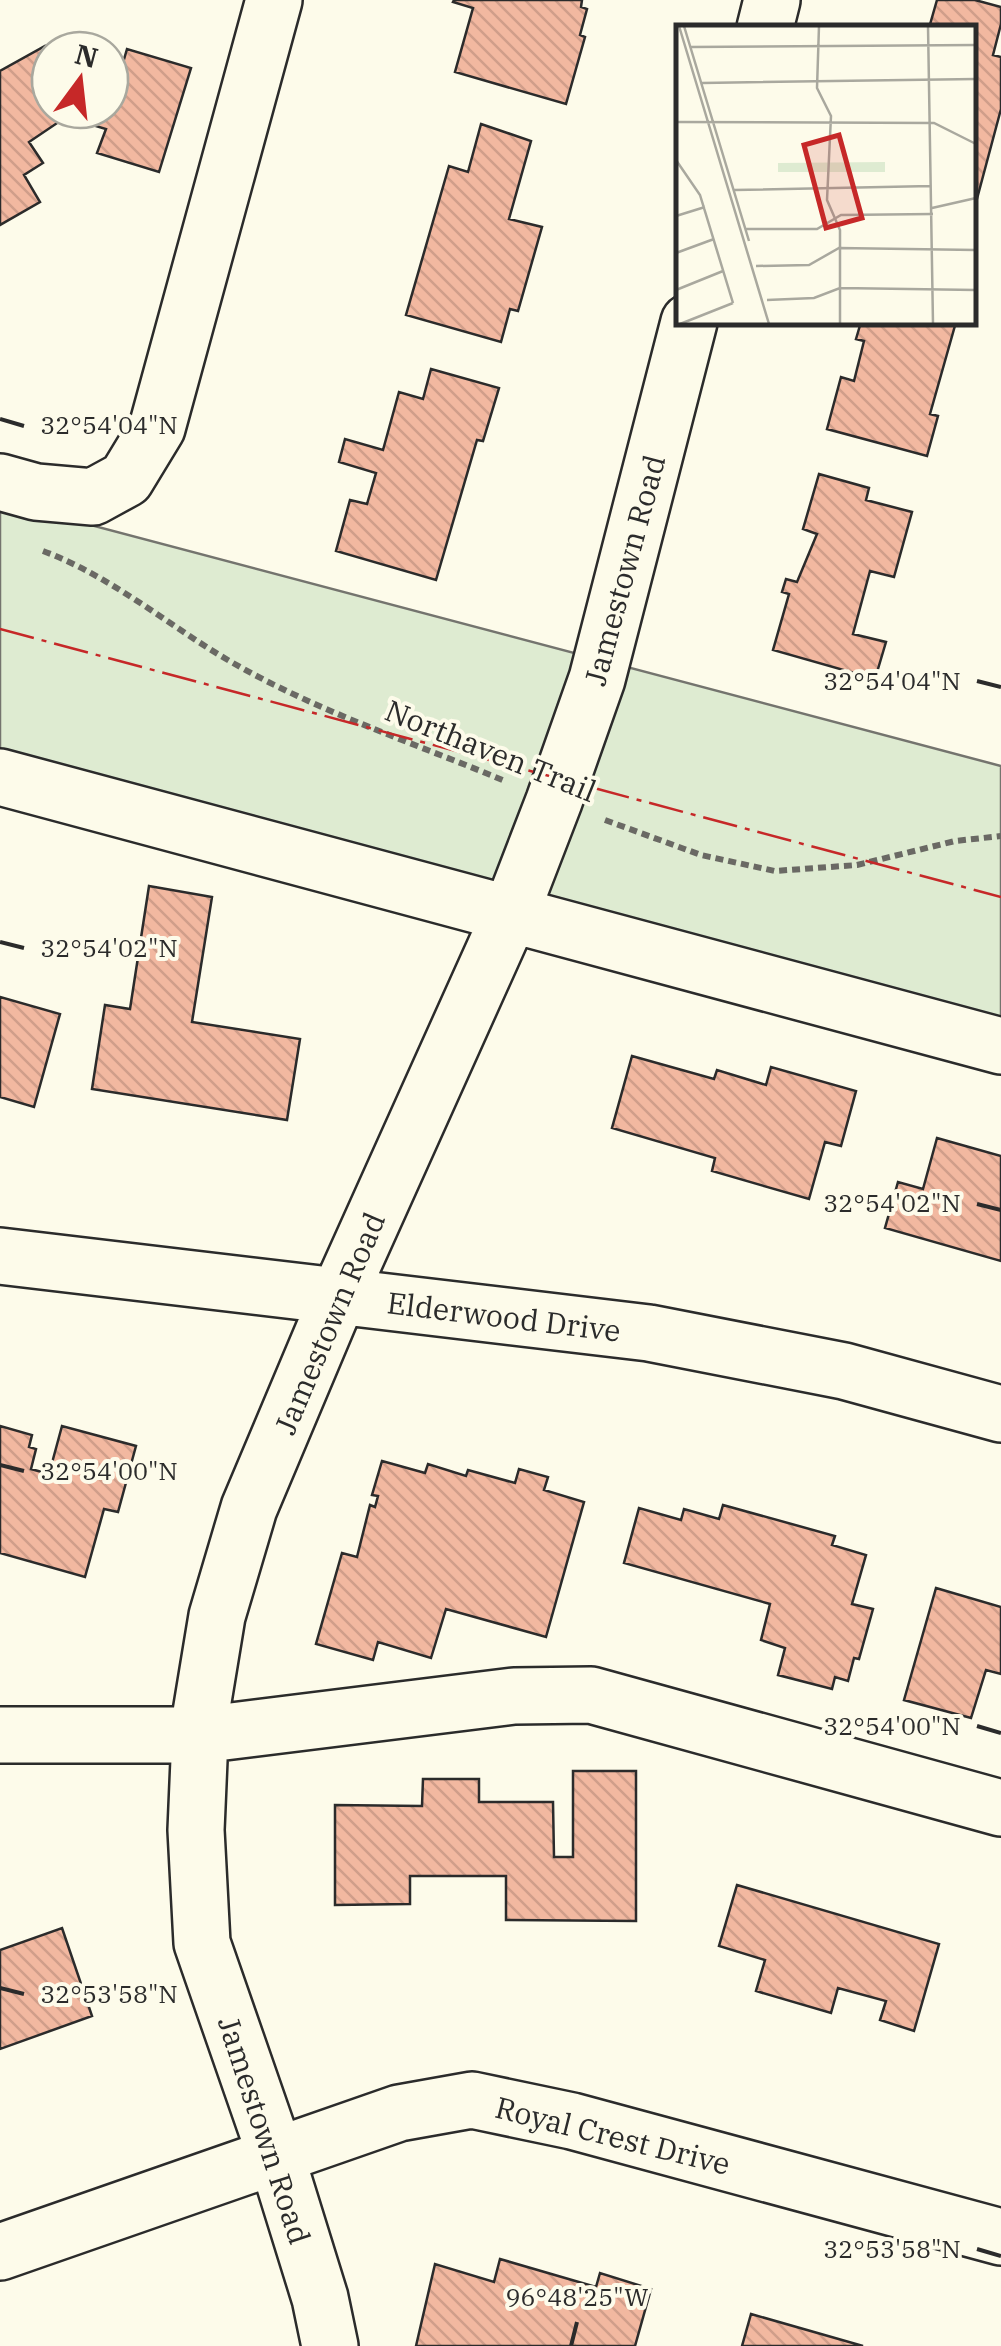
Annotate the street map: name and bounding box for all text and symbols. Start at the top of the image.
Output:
inset map [676,25,976,325]
north arrow [30,30,130,130]
text: N [71,35,102,76]
text: 32°54'04"N [40,408,178,441]
street label: Jamestown Road [574,450,674,690]
text: 32°54'04"N [823,664,961,697]
street label: Northaven Trail [380,690,602,810]
text: 32°54'02"N [40,931,178,964]
text: 32°54'02"N [823,1186,961,1219]
street label: Jamestown Road [265,1206,393,1440]
street label: Elderwood Drive [385,1282,623,1350]
text: 32°54'00"N [40,1454,178,1487]
text: 32°54'00"N [823,1709,961,1742]
text: 32°53'58"N [40,1977,178,2010]
street label: Jamestown Road [210,2011,320,2249]
street label: Royal Crest Drive [492,2087,734,2183]
text: 32°53'58"N [823,2232,961,2265]
text: 96°48'25"W [506,2280,648,2313]

